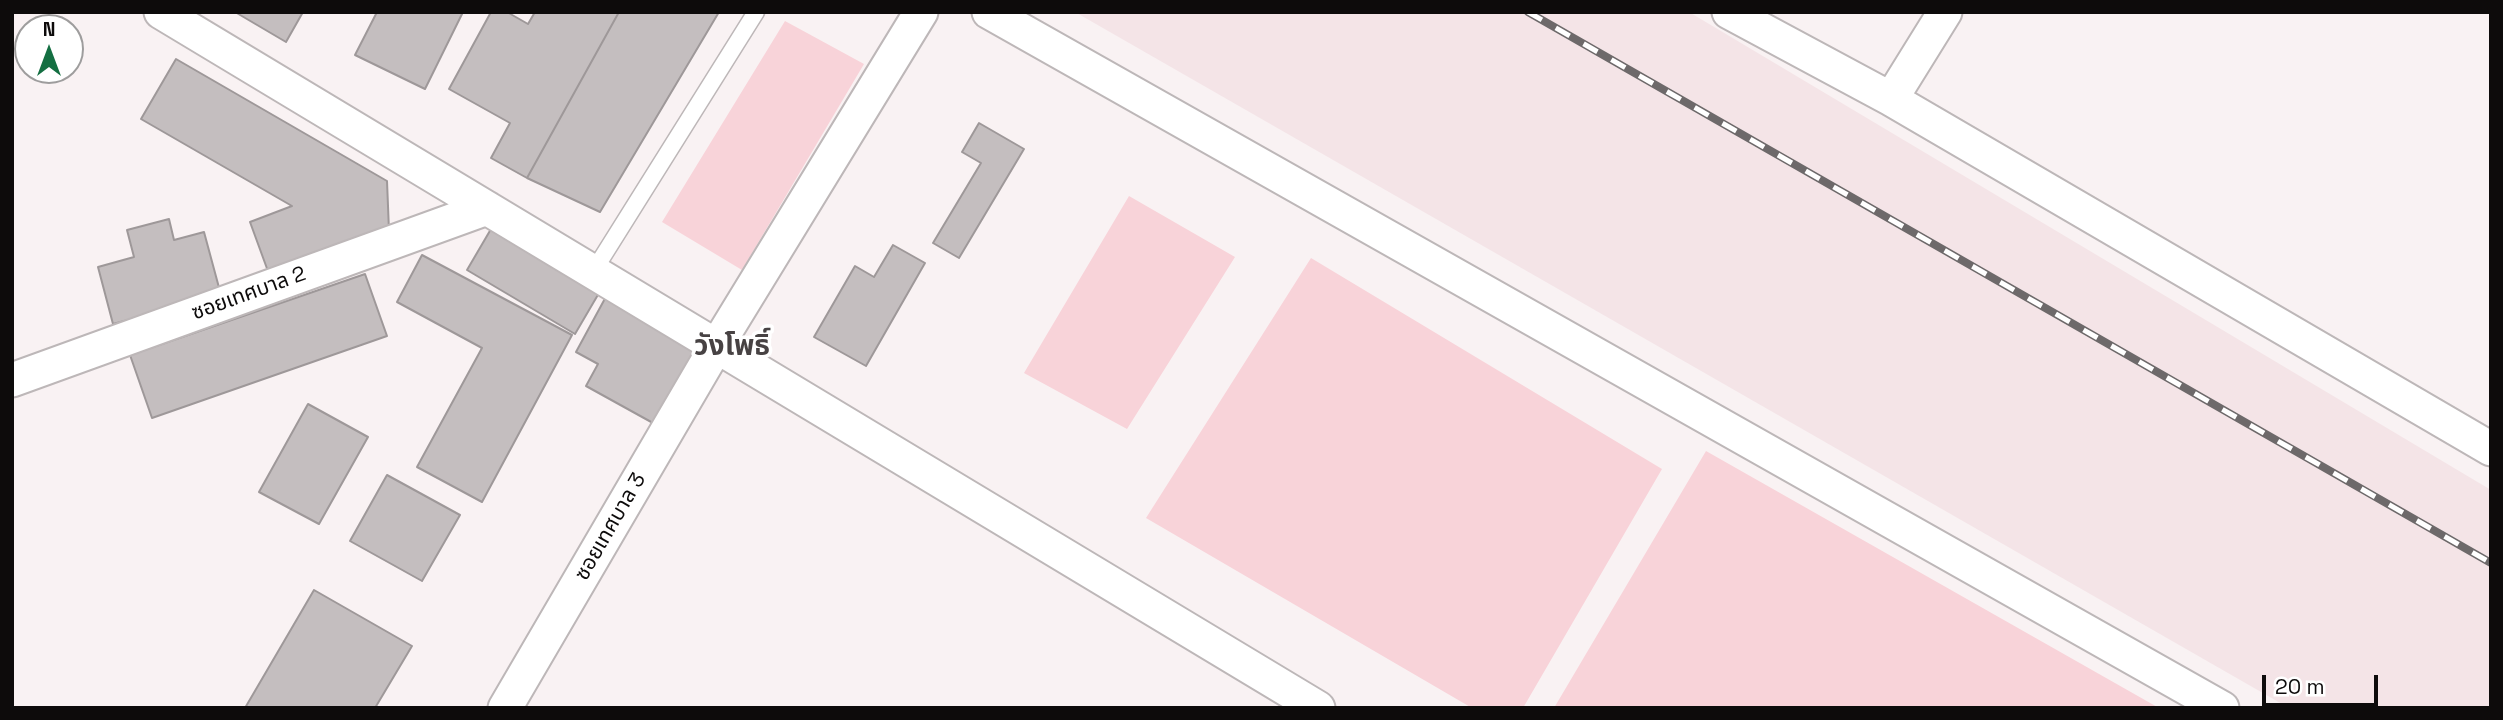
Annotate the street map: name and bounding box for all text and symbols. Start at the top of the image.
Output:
north arrow [14,14,84,84]
text: N [43,17,55,42]
street label: ซอยเทศบาล 2 [188,262,310,326]
district label: วังโพธิ์ [694,330,770,364]
street label: ซอยเทศบาล 3 [570,469,652,585]
scale bar [2265,660,2380,704]
text: 20 m [2275,673,2325,700]

